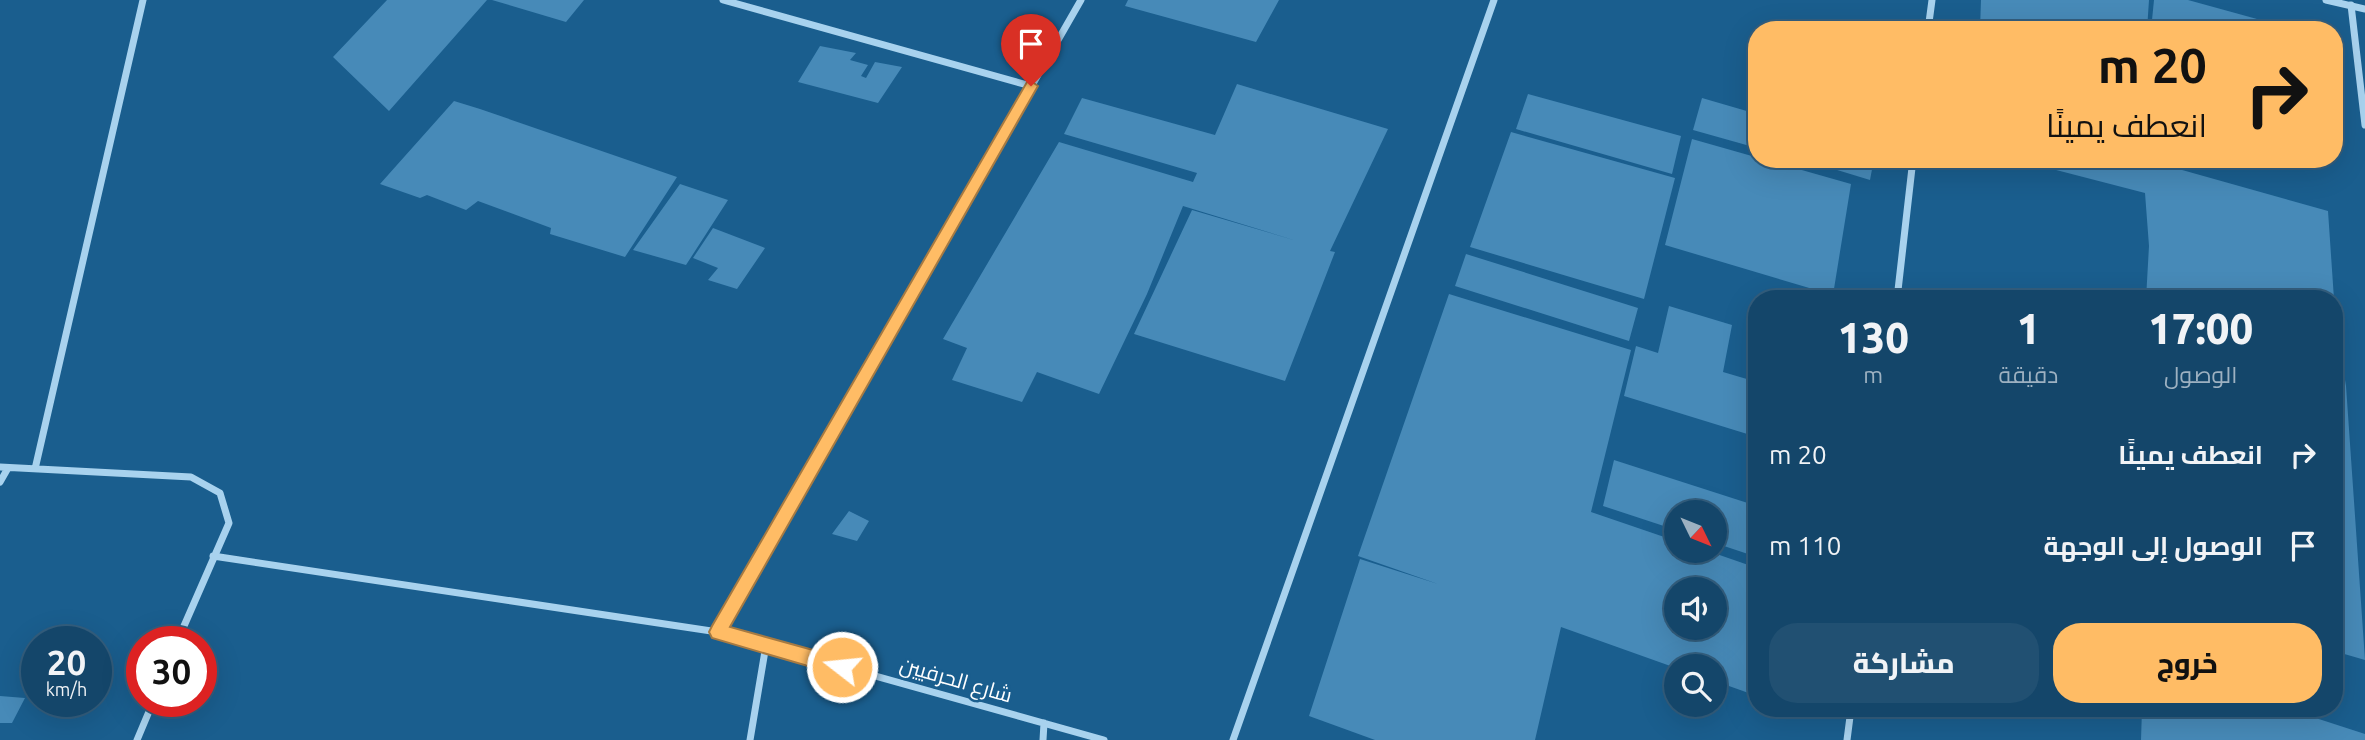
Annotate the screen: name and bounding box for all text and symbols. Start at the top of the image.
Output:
pin [1001,14,1061,86]
icon: arrive [1012,25,1050,63]
text: 20 m [2098,37,2207,92]
icon: right [2231,49,2322,140]
text: انعطف يمينًا [2046,107,2207,143]
text: 1 [2017,305,2040,352]
text: 17:00 [2148,305,2253,352]
text: 130 [1838,314,1909,361]
text: m [1863,362,1883,387]
text: دقيقة [1999,362,2058,387]
text: الوصول [2164,362,2237,387]
icon: right [2284,436,2322,474]
text: 20 m [1769,440,1827,469]
text: انعطف يمينًا [2118,440,2263,469]
north arrow [1664,500,1727,564]
map controls [1664,500,1727,717]
icon: arrive [2284,527,2322,565]
text: 110 m [1769,531,1841,560]
text: الوصول إلى الوجهة [2044,531,2263,560]
button: sound [1664,577,1727,640]
button: مشاركة [1769,623,2039,703]
button: خروج [2053,623,2322,703]
speed limit sign: 30 [126,626,217,717]
position arrow [805,630,879,704]
text: 20 [47,642,86,682]
street label: شارع الحرفيين [897,652,1015,709]
button: search [1664,654,1727,717]
text: km/h [46,679,87,699]

